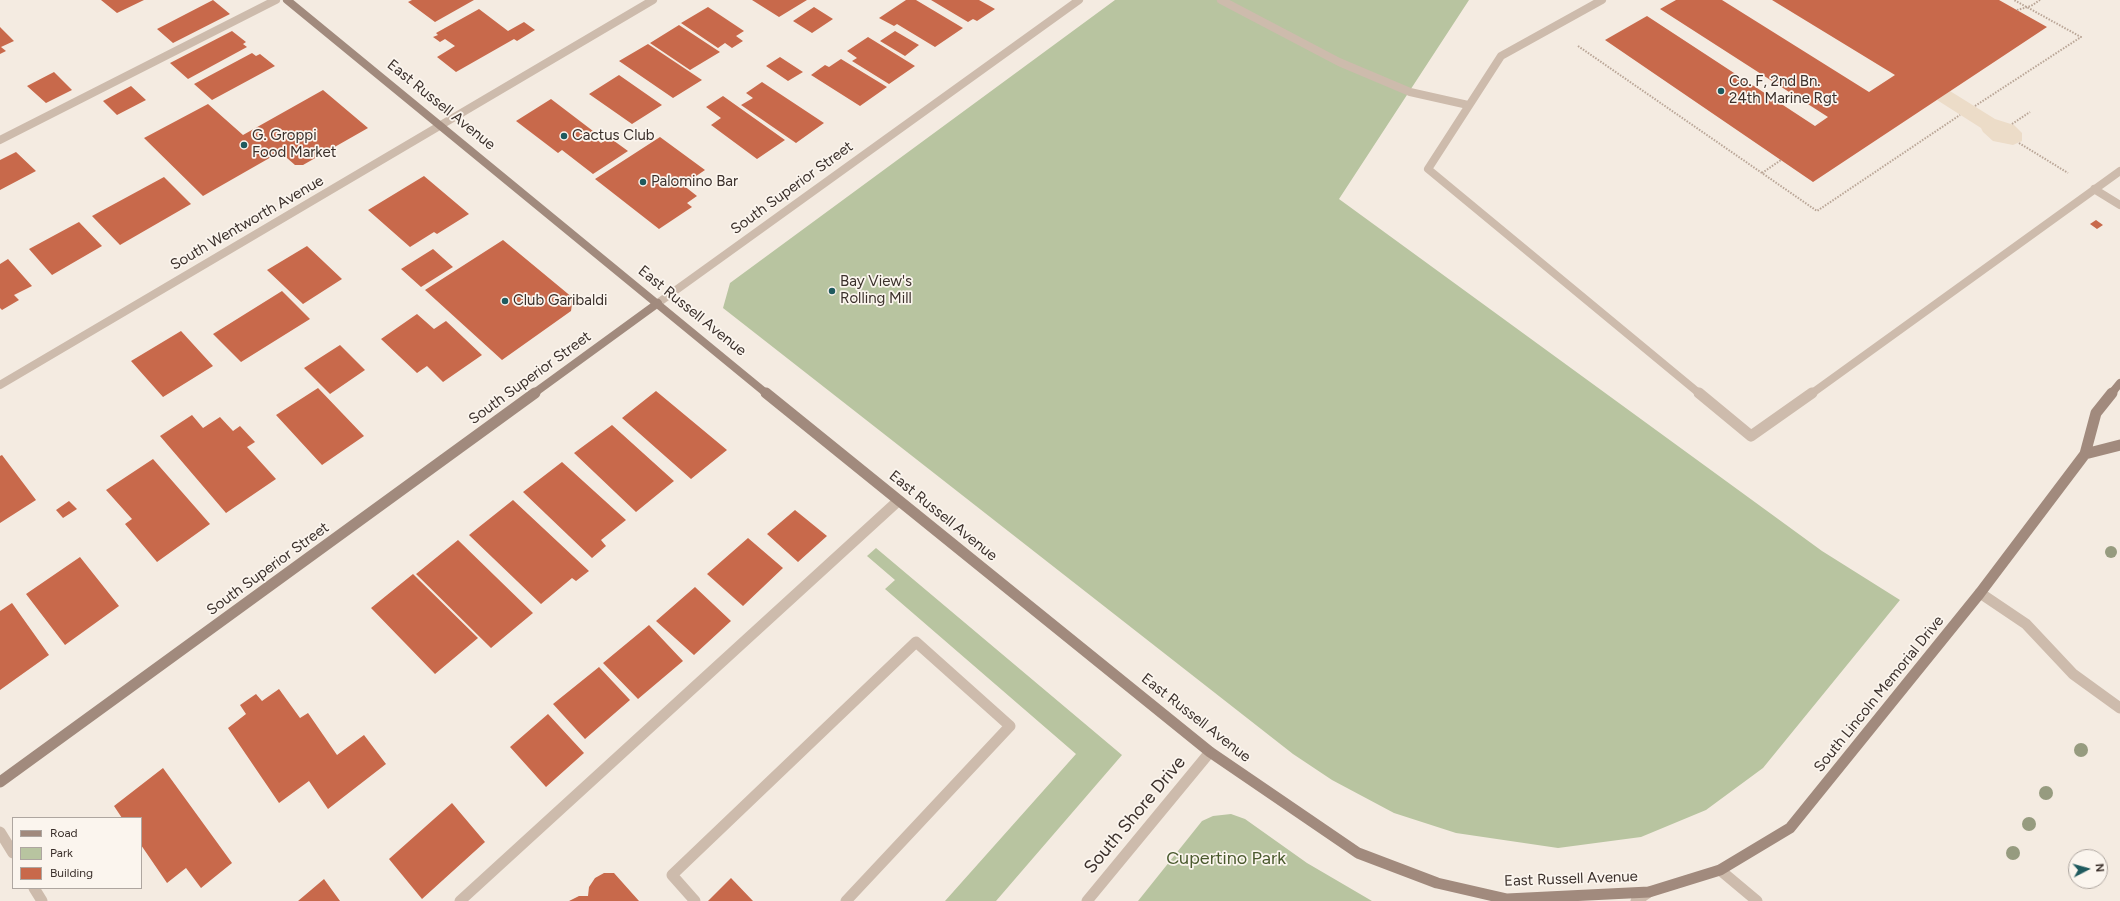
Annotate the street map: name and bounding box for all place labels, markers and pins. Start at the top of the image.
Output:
place label: Co. F, 2nd Bn. 24th Marine Rgt [1729,73,1837,108]
marker: Co. F, 2nd Bn. 24th Marine Rgt [1716,86,1726,96]
place label: G. Groppi Food Market [252,127,336,162]
place label: Cactus Club [572,127,655,145]
marker: Cactus Club [559,131,569,141]
marker: G. Groppi Food Market [239,140,249,150]
place label: Palomino Bar [651,173,738,191]
marker: Palomino Bar [638,177,648,187]
place label: Bay View's Rolling Mill [840,273,912,308]
marker: Bay View's Rolling Mill [827,286,837,296]
place label: Club Garibaldi [513,292,608,310]
marker: Club Garibaldi [500,296,510,306]

